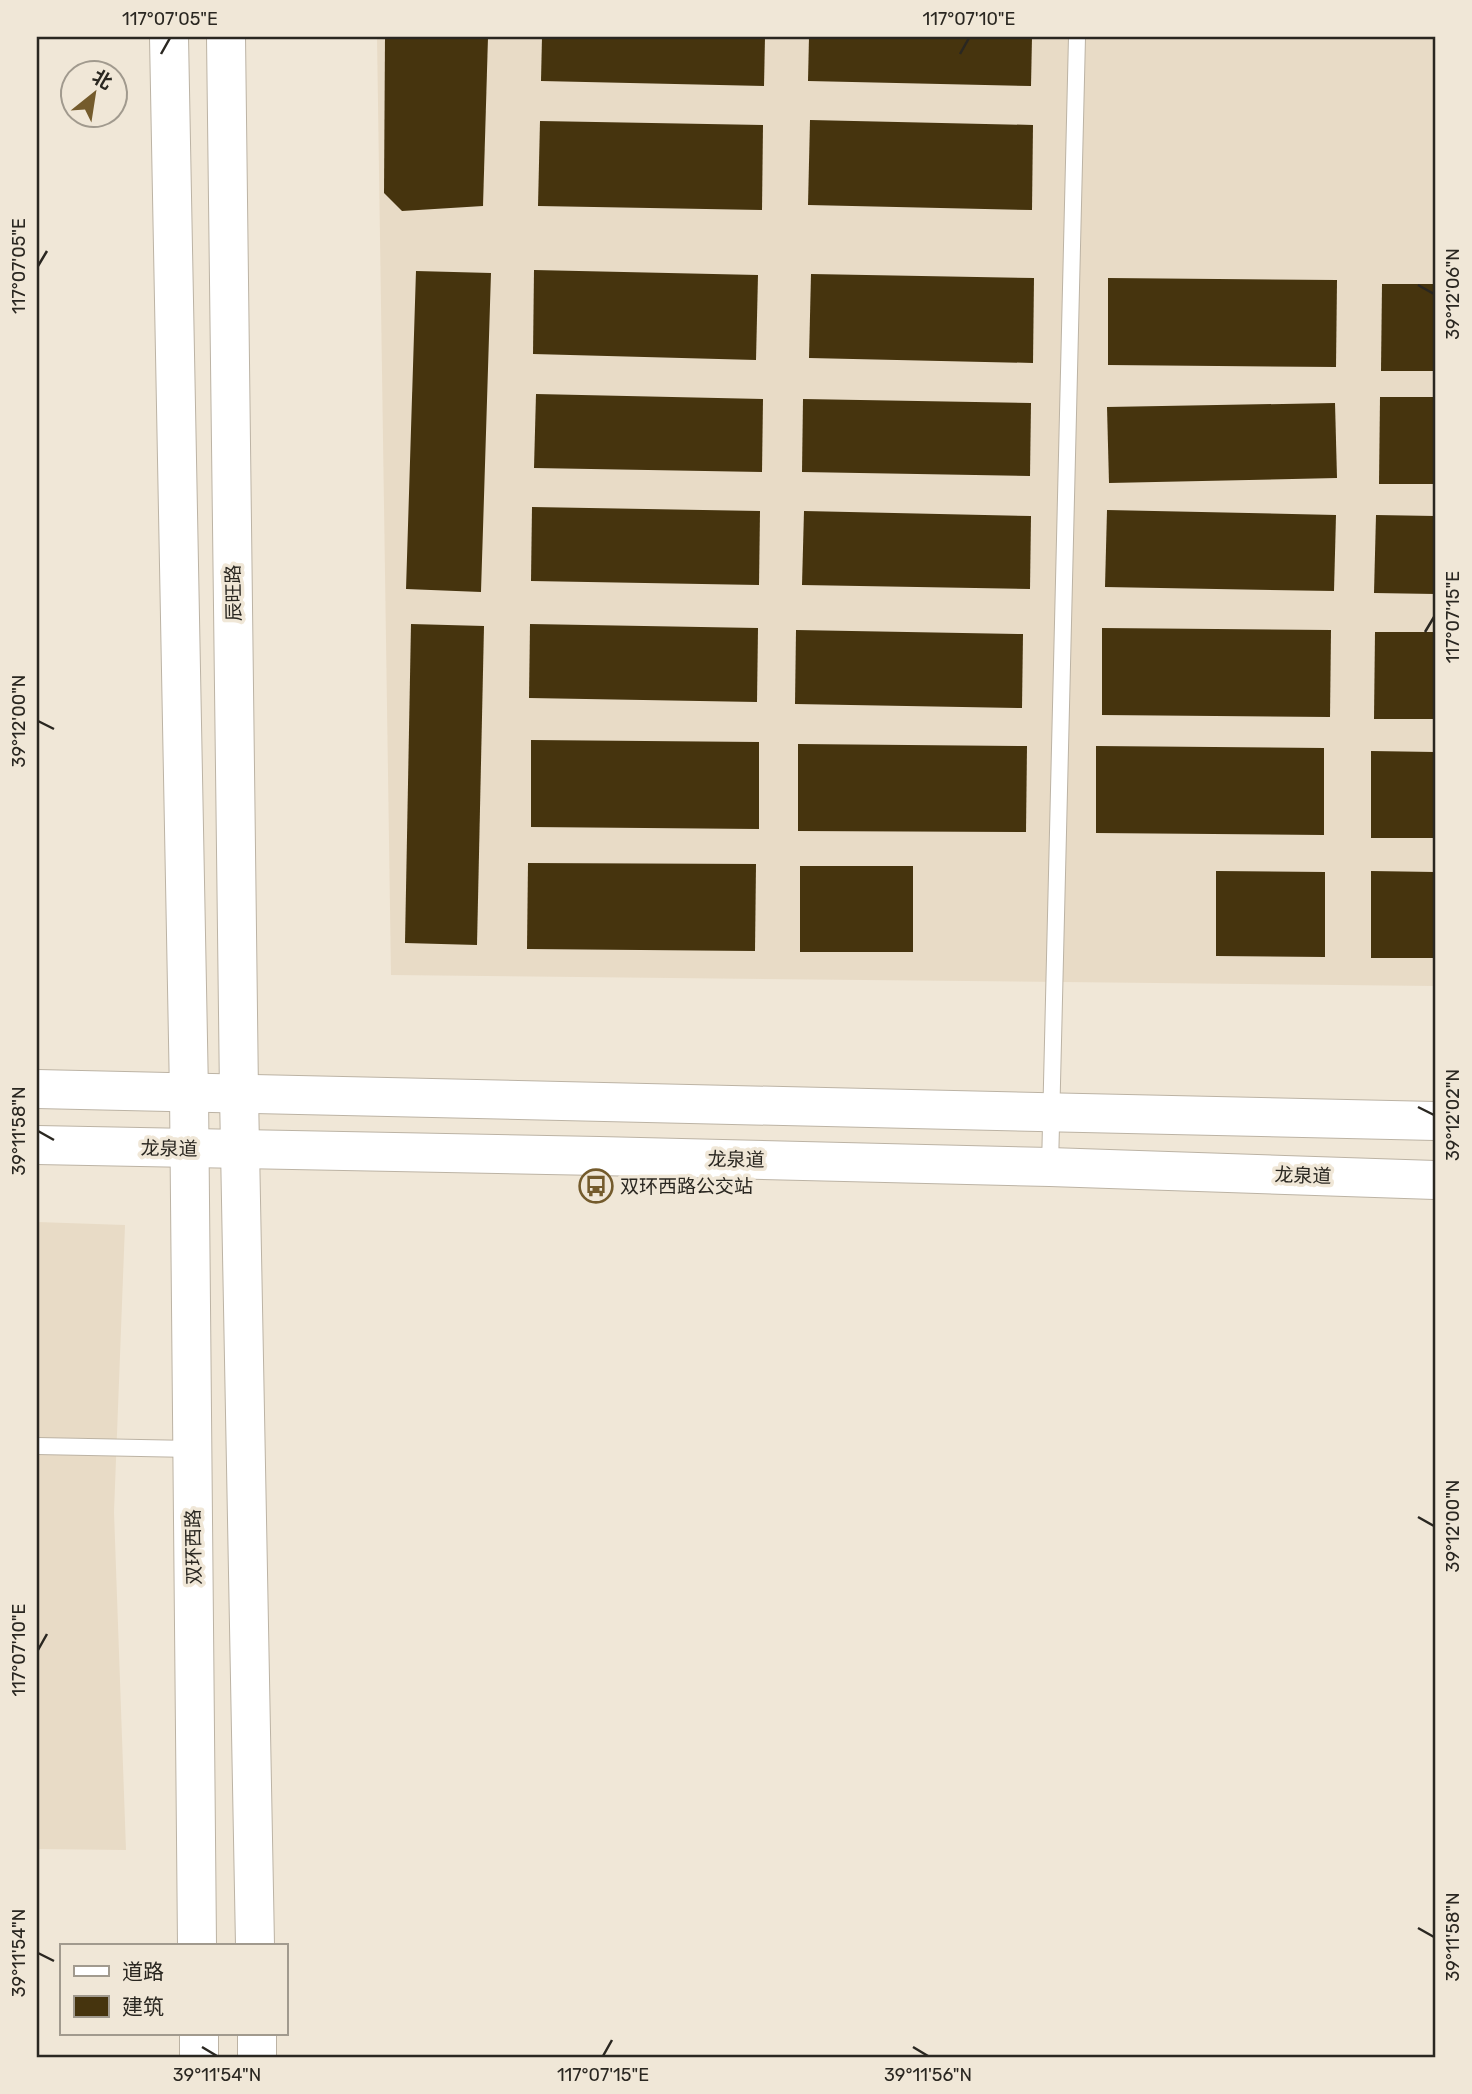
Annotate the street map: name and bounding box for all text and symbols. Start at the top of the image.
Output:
text: 117°07'05"E [122,8,218,30]
text: 117°07'10"E [923,8,1016,30]
north arrow [60,60,130,130]
text: 北 [88,65,116,94]
text: 117°07'05"E [8,218,30,314]
text: 39°12'06"N [1442,248,1464,340]
street label: 辰旺路 [222,564,245,622]
text: 117°07'15"E [1442,571,1464,663]
text: 39°12'00"N [8,675,30,767]
text: 39°12'02"N [1442,1069,1464,1161]
text: 39°11'58"N [8,1086,30,1176]
street label: 龙泉道 [140,1137,198,1160]
street label: 龙泉道 [707,1148,765,1171]
street label: 龙泉道 [1274,1163,1332,1188]
bus stop icon: 双环西路公交站 [577,1167,615,1205]
place label: 双环西路公交站 [620,1175,753,1198]
text: 39°12'00"N [1442,1480,1464,1572]
street label: 双环西路 [181,1509,206,1585]
text: 117°07'10"E [8,1604,30,1697]
text: 39°11'58"N [1442,1892,1464,1982]
text: 39°11'54"N [8,1909,30,1997]
legend [60,1944,287,2035]
text: 道路 [122,1959,164,1984]
text: 建筑 [122,1994,164,2019]
text: 39°11'54"N [173,2064,261,2086]
text: 117°07'15"E [557,2064,649,2086]
text: 39°11'56"N [884,2064,972,2086]

